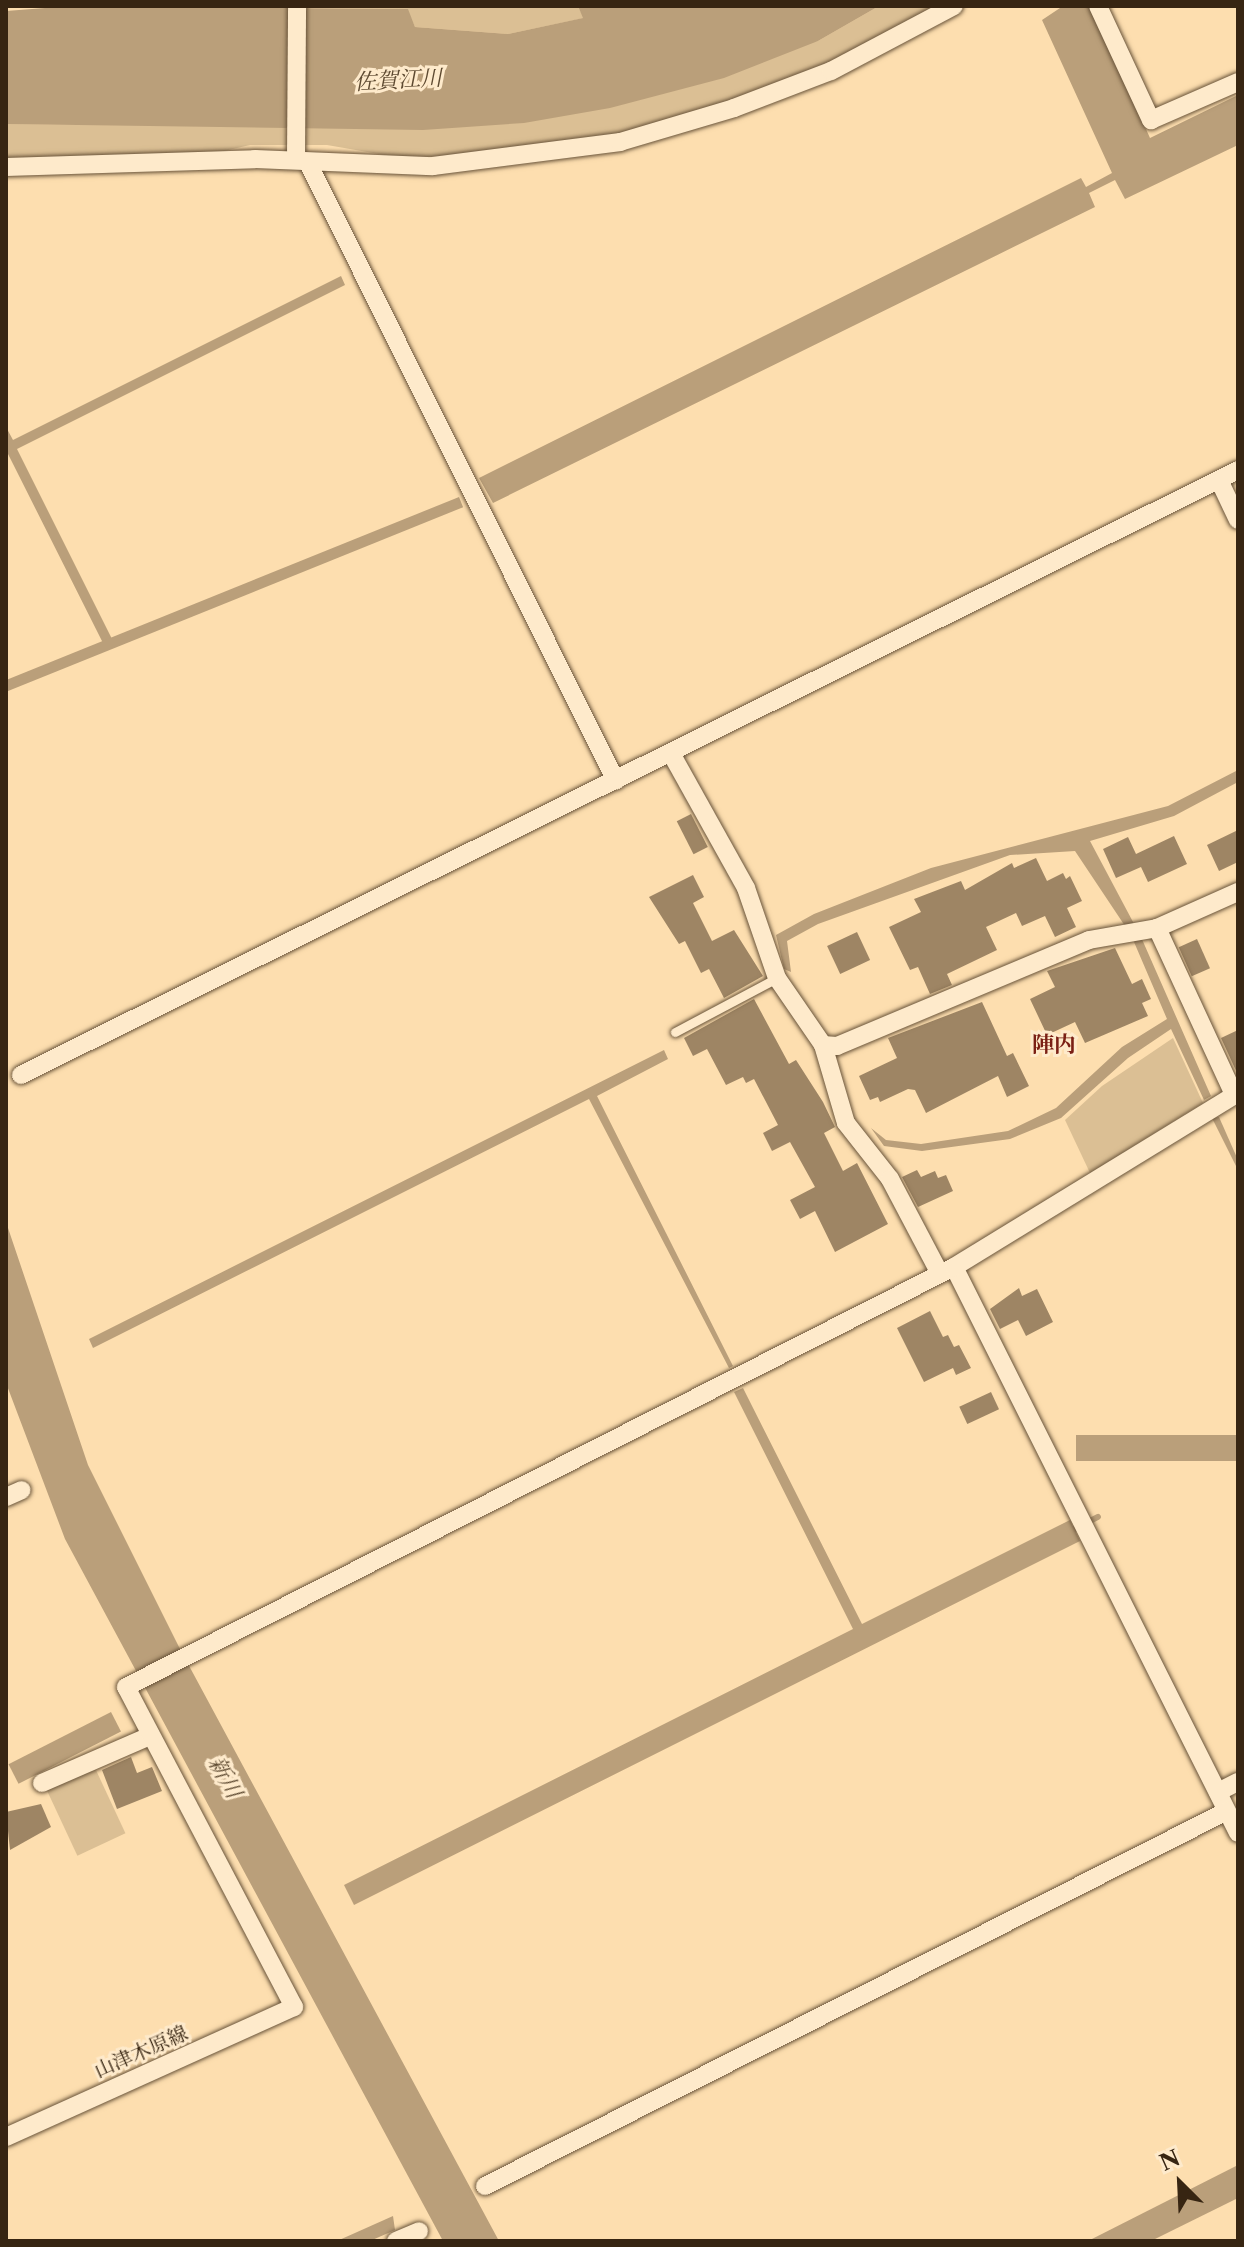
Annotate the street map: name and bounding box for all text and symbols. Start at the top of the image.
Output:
water label: 佐賀江川 [353,65,443,95]
district label: 陣内 [1032,1032,1076,1058]
water label: 新川 [203,1751,247,1803]
street label: 山津木原線 [90,2021,192,2083]
north arrow [1140,2143,1220,2223]
text: N [1156,2144,1184,2177]

